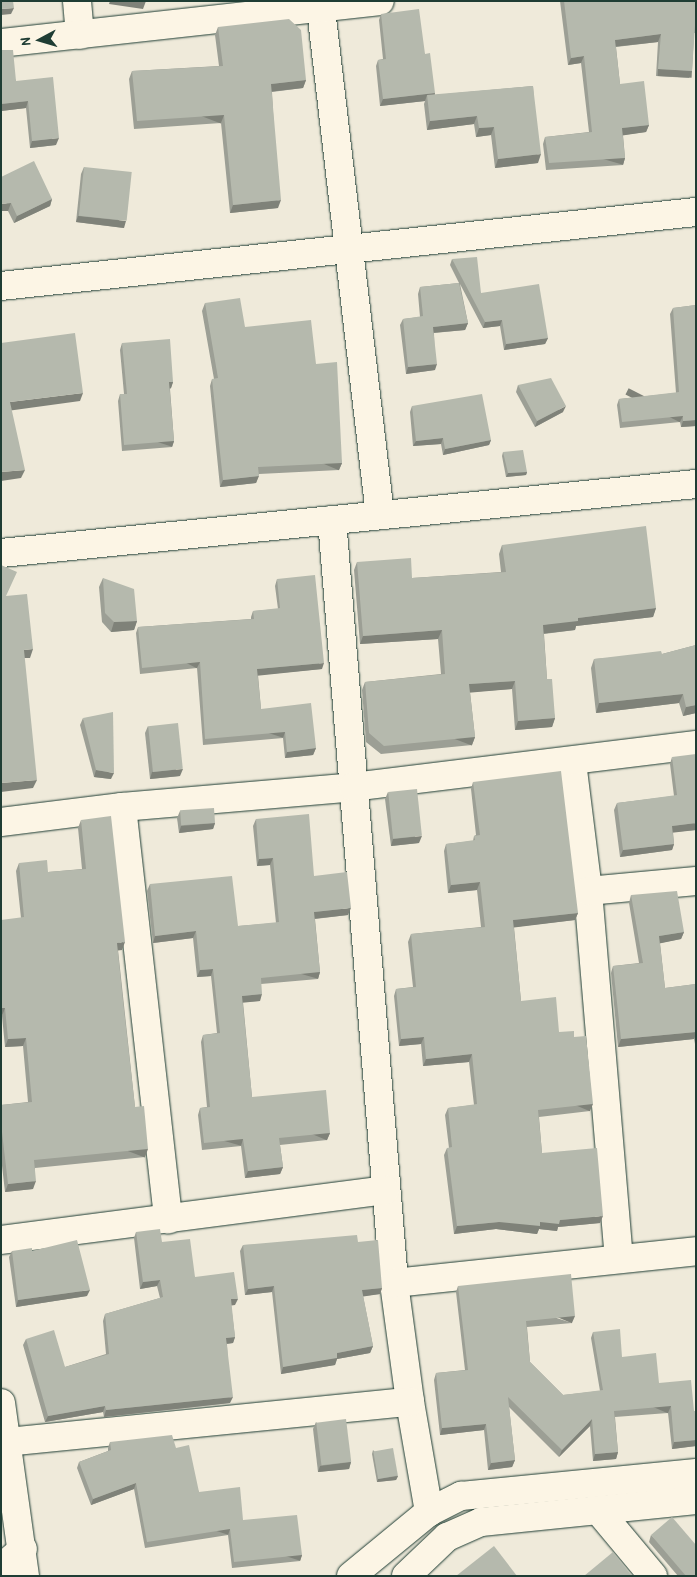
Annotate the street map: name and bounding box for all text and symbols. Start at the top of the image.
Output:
north arrow [15,15,65,65]
text: N [15,37,34,46]

